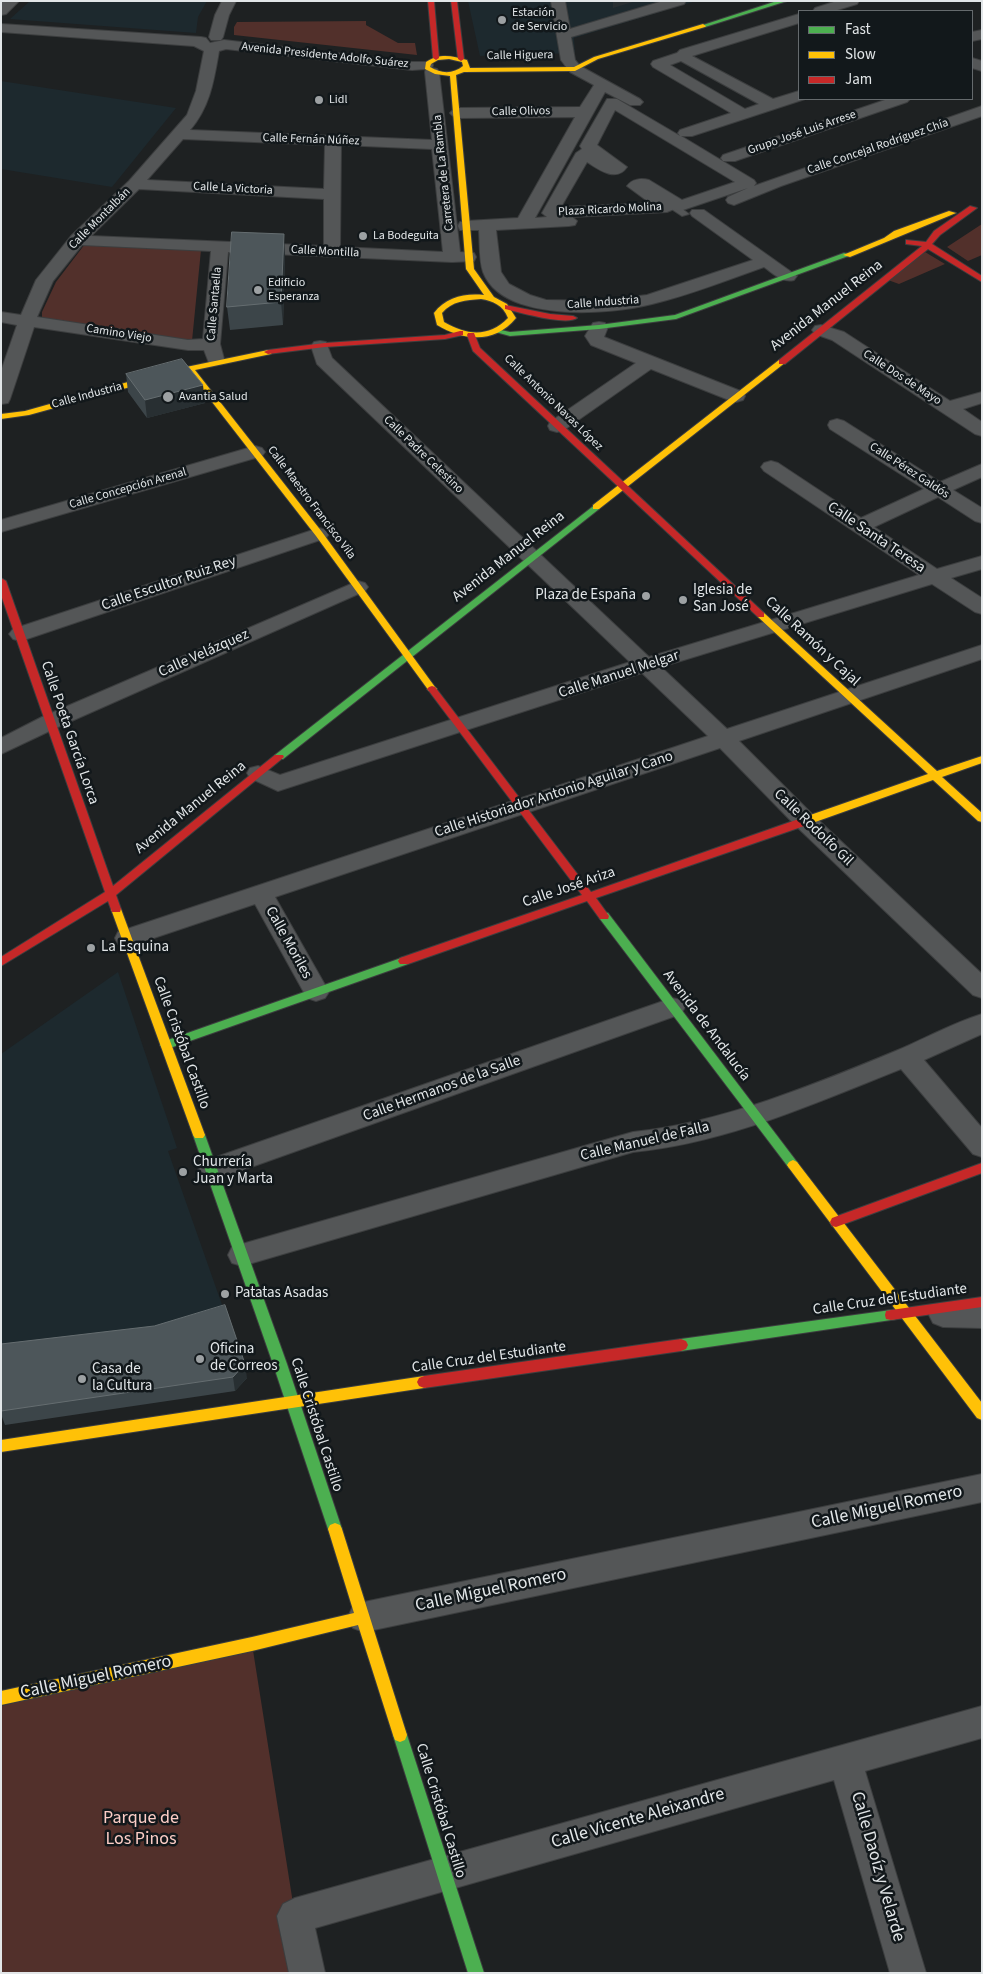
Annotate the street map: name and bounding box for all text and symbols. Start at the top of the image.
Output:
place label: Estación de Servicio [512,6,567,34]
legend [798,10,973,100]
marker: Estación de Servicio [496,14,508,26]
text: Fast [845,19,871,40]
street label: Avenida Presidente Adolfo Suárez [241,40,409,72]
text: Slow [845,44,876,65]
street label: Calle Higuera [487,48,553,64]
text: Jam [845,69,872,90]
place label: Lidl [329,93,348,107]
marker: Lidl [313,94,325,106]
street label: Calle Olivos [492,104,550,120]
street label: Grupo José Luis Arrese [746,108,858,158]
street label: Carretera de La Rambla [431,114,457,232]
street label: Calle Concejal Rodríguez Chía [806,116,950,178]
street label: Calle Fernán Núñez [262,131,360,149]
street label: Calle La Victoria [193,180,273,198]
street label: Calle Montalbán [66,185,134,253]
street label: Plaza Ricardo Molina [558,200,662,220]
place label: La Bodeguita [373,229,439,243]
marker: La Bodeguita [357,230,369,242]
street label: Calle Montilla [291,243,359,261]
street label: Avenida Manuel Reina [767,257,887,355]
street label: Calle Santaella [205,266,225,342]
place label: Edificio Esperanza [268,276,319,304]
marker: Edificio Esperanza [252,284,264,296]
street label: Calle Industria [566,293,640,313]
street label: Camino Viejo [85,322,153,346]
street label: Calle Dos de Mayo [860,347,944,409]
street label: Calle Antonio Navas López [501,352,605,454]
street label: Calle Industria [50,380,124,412]
marker: Avantia Salud [161,390,175,404]
place label: Avantia Salud [179,390,248,404]
street label: Calle Padre Celestino [380,413,466,497]
street label: Calle Pérez Galdós [866,440,952,502]
street label: Calle Maestro Francisco Vila [264,444,358,562]
street label: Calle Concepción Arenal [68,465,188,513]
street label: Calle Santa Teresa [824,499,928,577]
street label: Avenida Manuel Reina [449,508,569,606]
street label: Calle Escultor Ruiz Rey [99,553,239,615]
place label: Iglesia de San José [693,582,752,617]
place label: Plaza de España [535,587,636,605]
marker: Plaza de España [640,590,652,602]
street label: Calle Ramón y Cajal [761,593,863,691]
marker: Iglesia de San José [677,594,689,606]
street label: Calle Velázquez [156,626,252,682]
street label: Calle Manuel Melgar [557,647,681,703]
street label: Calle Poeta García Lorca [36,659,102,807]
street label: Calle Historiador Antonio Aguilar y Cano [432,748,676,842]
street label: Avenida Manuel Reina [132,758,250,858]
street label: Calle Rodolfo Gil [770,786,856,870]
street label: Calle José Ariza [520,864,618,912]
street label: Calle Moriles [261,904,315,982]
place label: La Esquina [101,939,169,957]
marker: La Esquina [85,942,97,954]
street label: Avenida de Andalucía [658,967,754,1085]
street label: Calle Cristóbal Castillo [149,974,213,1112]
street label: Calle Hermanos de la Salle [361,1052,523,1126]
street label: Calle Manuel de Falla [579,1118,711,1166]
place label: Churrería Juan y Marta [193,1154,273,1189]
marker: Churrería Juan y Marta [177,1166,189,1178]
street label: Calle Cruz del Estudiante [812,1280,968,1320]
place label: Patatas Asadas [235,1285,328,1303]
marker: Patatas Asadas [219,1288,231,1300]
street label: Calle Cruz del Estudiante [411,1338,567,1378]
place label: Oficina de Correos [210,1341,278,1376]
marker: Oficina de Correos [194,1353,206,1365]
street label: Calle Cristóbal Castillo [286,1356,346,1494]
place label: Casa de la Cultura [92,1361,152,1396]
marker: Casa de la Cultura [76,1373,88,1385]
street label: Calle Miguel Romero [809,1481,965,1535]
street label: Calle Miguel Romero [413,1564,569,1618]
street label: Calle Miguel Romero [18,1651,174,1705]
street label: Calle Cristóbal Castillo [411,1742,469,1880]
street label: Calle Vicente Aleixandre [549,1784,727,1854]
street label: Calle Daoíz y Velarde [845,1789,909,1945]
park label: Parque de Los Pinos [103,1808,179,1850]

